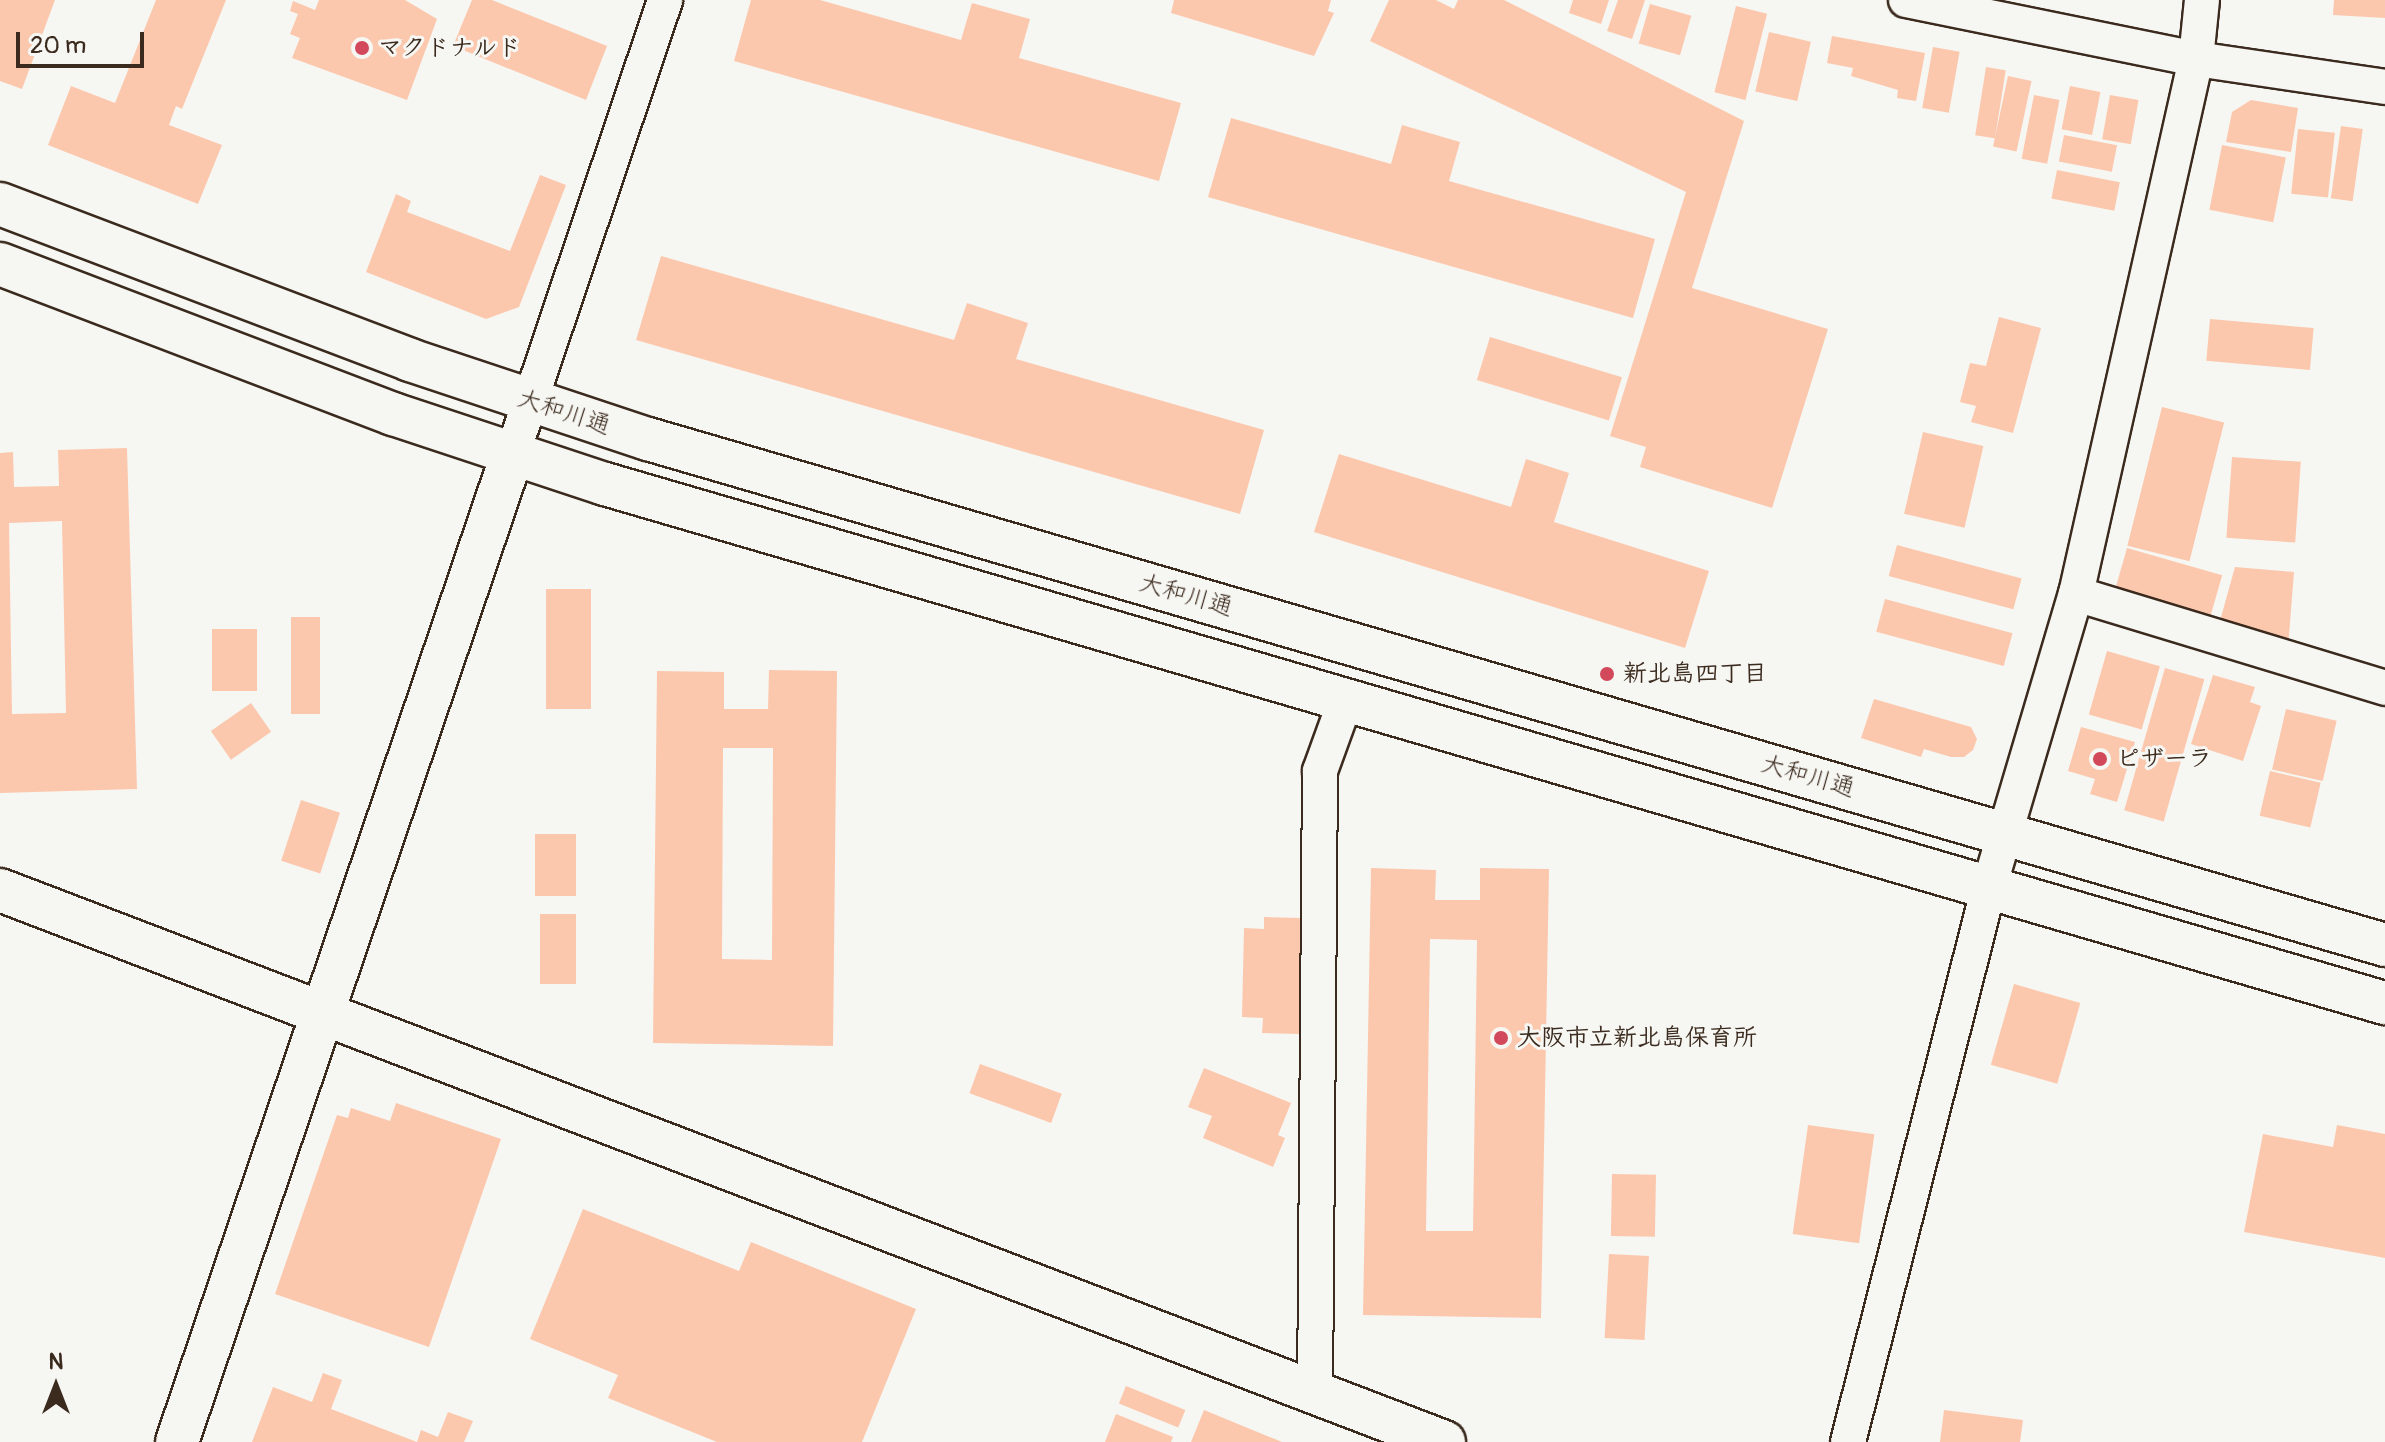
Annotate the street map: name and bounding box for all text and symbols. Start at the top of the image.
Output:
scale bar [20,16,148,66]
text: 20 m [30,31,86,60]
place label: マクドナルド [378,34,522,62]
marker: マクドナルド [353,39,371,57]
street label: 大和川通 [514,383,614,441]
street label: 大和川通 [1136,568,1236,622]
place label: 新北島四丁目 [1623,660,1767,688]
marker: 新北島四丁目 [1598,665,1616,683]
place label: ピザーラ [2116,745,2212,773]
street label: 大和川通 [1758,749,1858,803]
marker: ピザーラ [2091,750,2109,768]
place label: 大阪市立新北島保育所 [1517,1024,1757,1052]
marker: 大阪市立新北島保育所 [1492,1029,1510,1047]
north arrow [16,1346,96,1426]
text: N [49,1348,63,1376]

